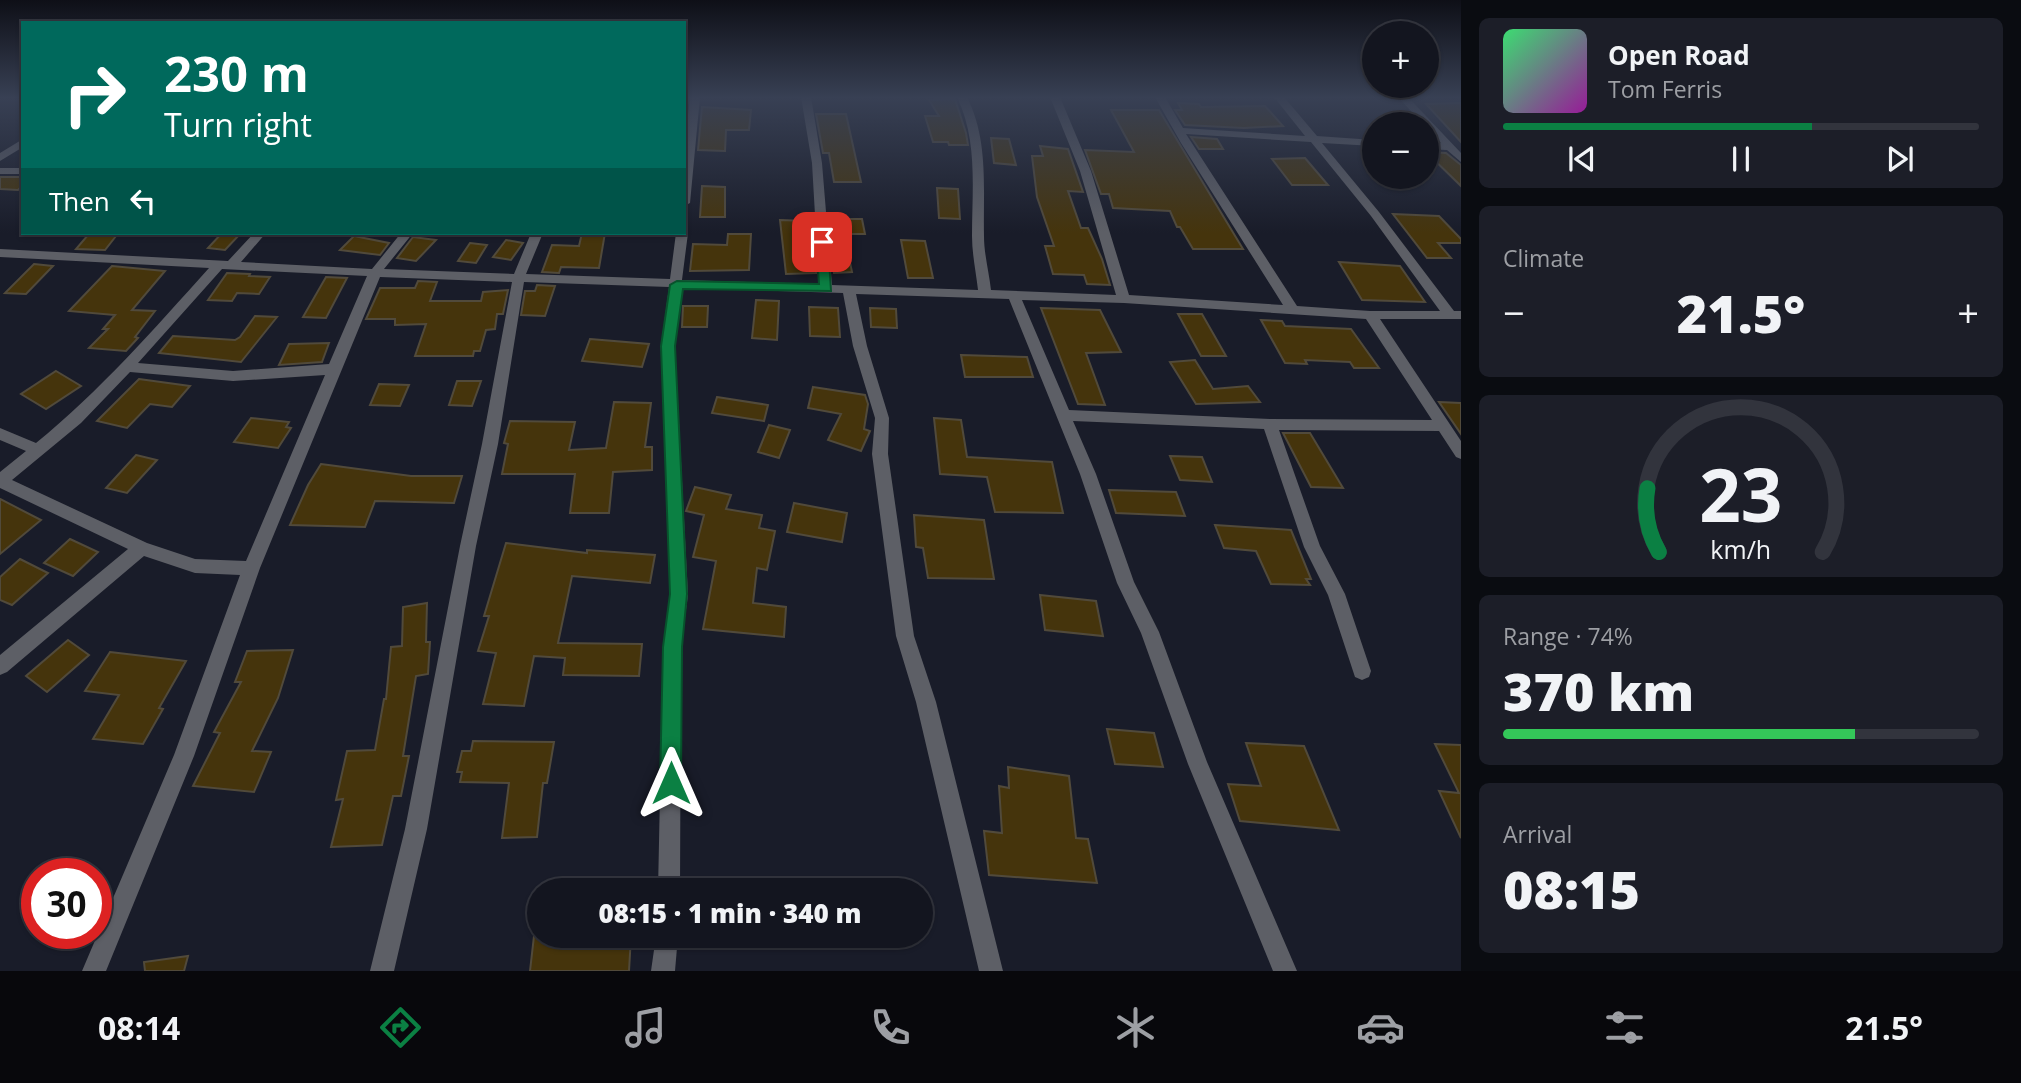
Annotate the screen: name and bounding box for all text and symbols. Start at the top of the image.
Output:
map controls [1362,21,1439,189]
button: + [1362,21,1439,98]
text: Open Road [1608,37,1750,73]
text: 230 m [164,40,309,106]
icon: right [49,49,140,140]
text: Tom Ferris [1608,73,1722,105]
text: Turn right [164,103,312,146]
button: − [1362,112,1439,189]
icon: previous [1563,140,1601,178]
icon: pause [1722,140,1760,178]
icon: next [1881,140,1919,178]
icon: left [124,182,162,220]
text: Then [49,183,110,219]
pin [792,212,852,272]
icon: arrive [803,223,841,261]
text: Climate [1503,242,1584,274]
text: 21.5° [1677,277,1805,348]
text: − [1503,286,1525,338]
text: + [1957,286,1979,338]
text: 23 [1699,444,1783,543]
text: km/h [1711,531,1771,565]
text: Range · 74% [1503,620,1633,652]
text: 370 km [1503,655,1694,726]
position arrow [634,746,708,820]
text: Arrival [1503,818,1572,850]
text: 08:15 [1503,853,1640,924]
speed limit sign: 30 [21,858,112,949]
text: 08:15 · 1 min · 340 m [599,895,861,931]
icon: directions [376,1003,425,1052]
icon: music [621,1003,670,1052]
icon: phone [866,1003,915,1052]
icon: climate [1111,1003,1160,1052]
icon: car [1356,1003,1405,1052]
icon: filters [1600,1003,1649,1052]
text: 08:14 [98,1006,180,1049]
text: 21.5° [1845,1006,1923,1049]

